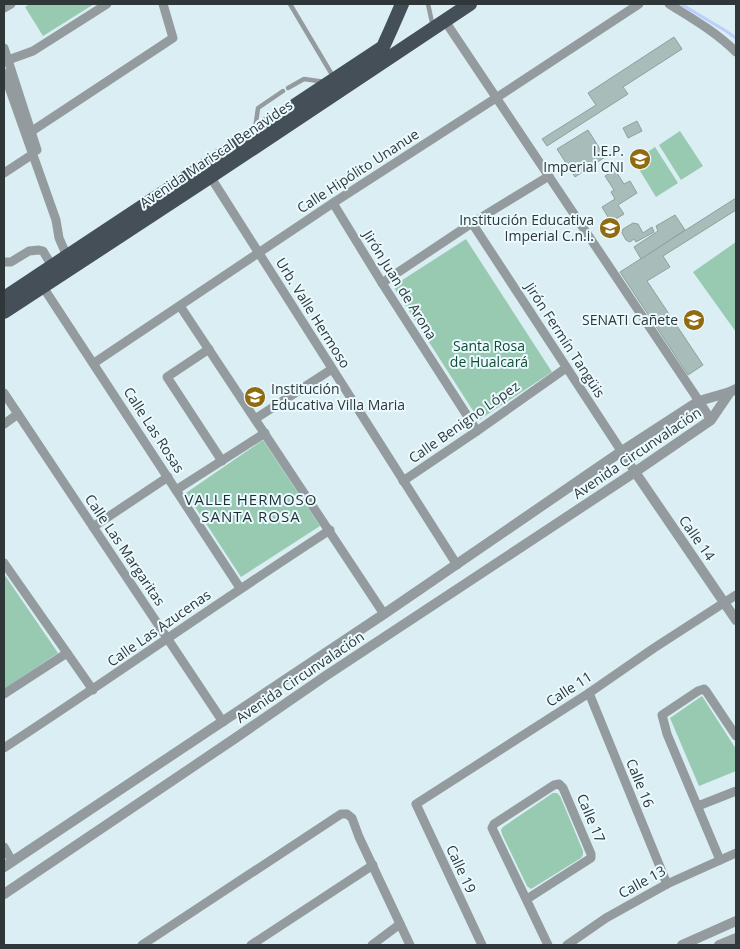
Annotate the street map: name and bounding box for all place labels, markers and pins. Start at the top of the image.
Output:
place label: I.E.P. Imperial CNI [543,141,624,176]
school or university icon: I.E.P. Imperial CNI [628,147,652,171]
place label: Institución Educativa Imperial C.n.i. [459,210,594,245]
school or university icon: Institución Educativa Imperial C.n.i. [598,216,622,240]
school or university icon: SENATI Cañete [682,308,706,332]
place label: SENATI Cañete [582,310,678,329]
place label: Institución Educativa Villa Maria [271,379,405,414]
school or university icon: Institución Educativa Villa Maria [243,385,267,409]

